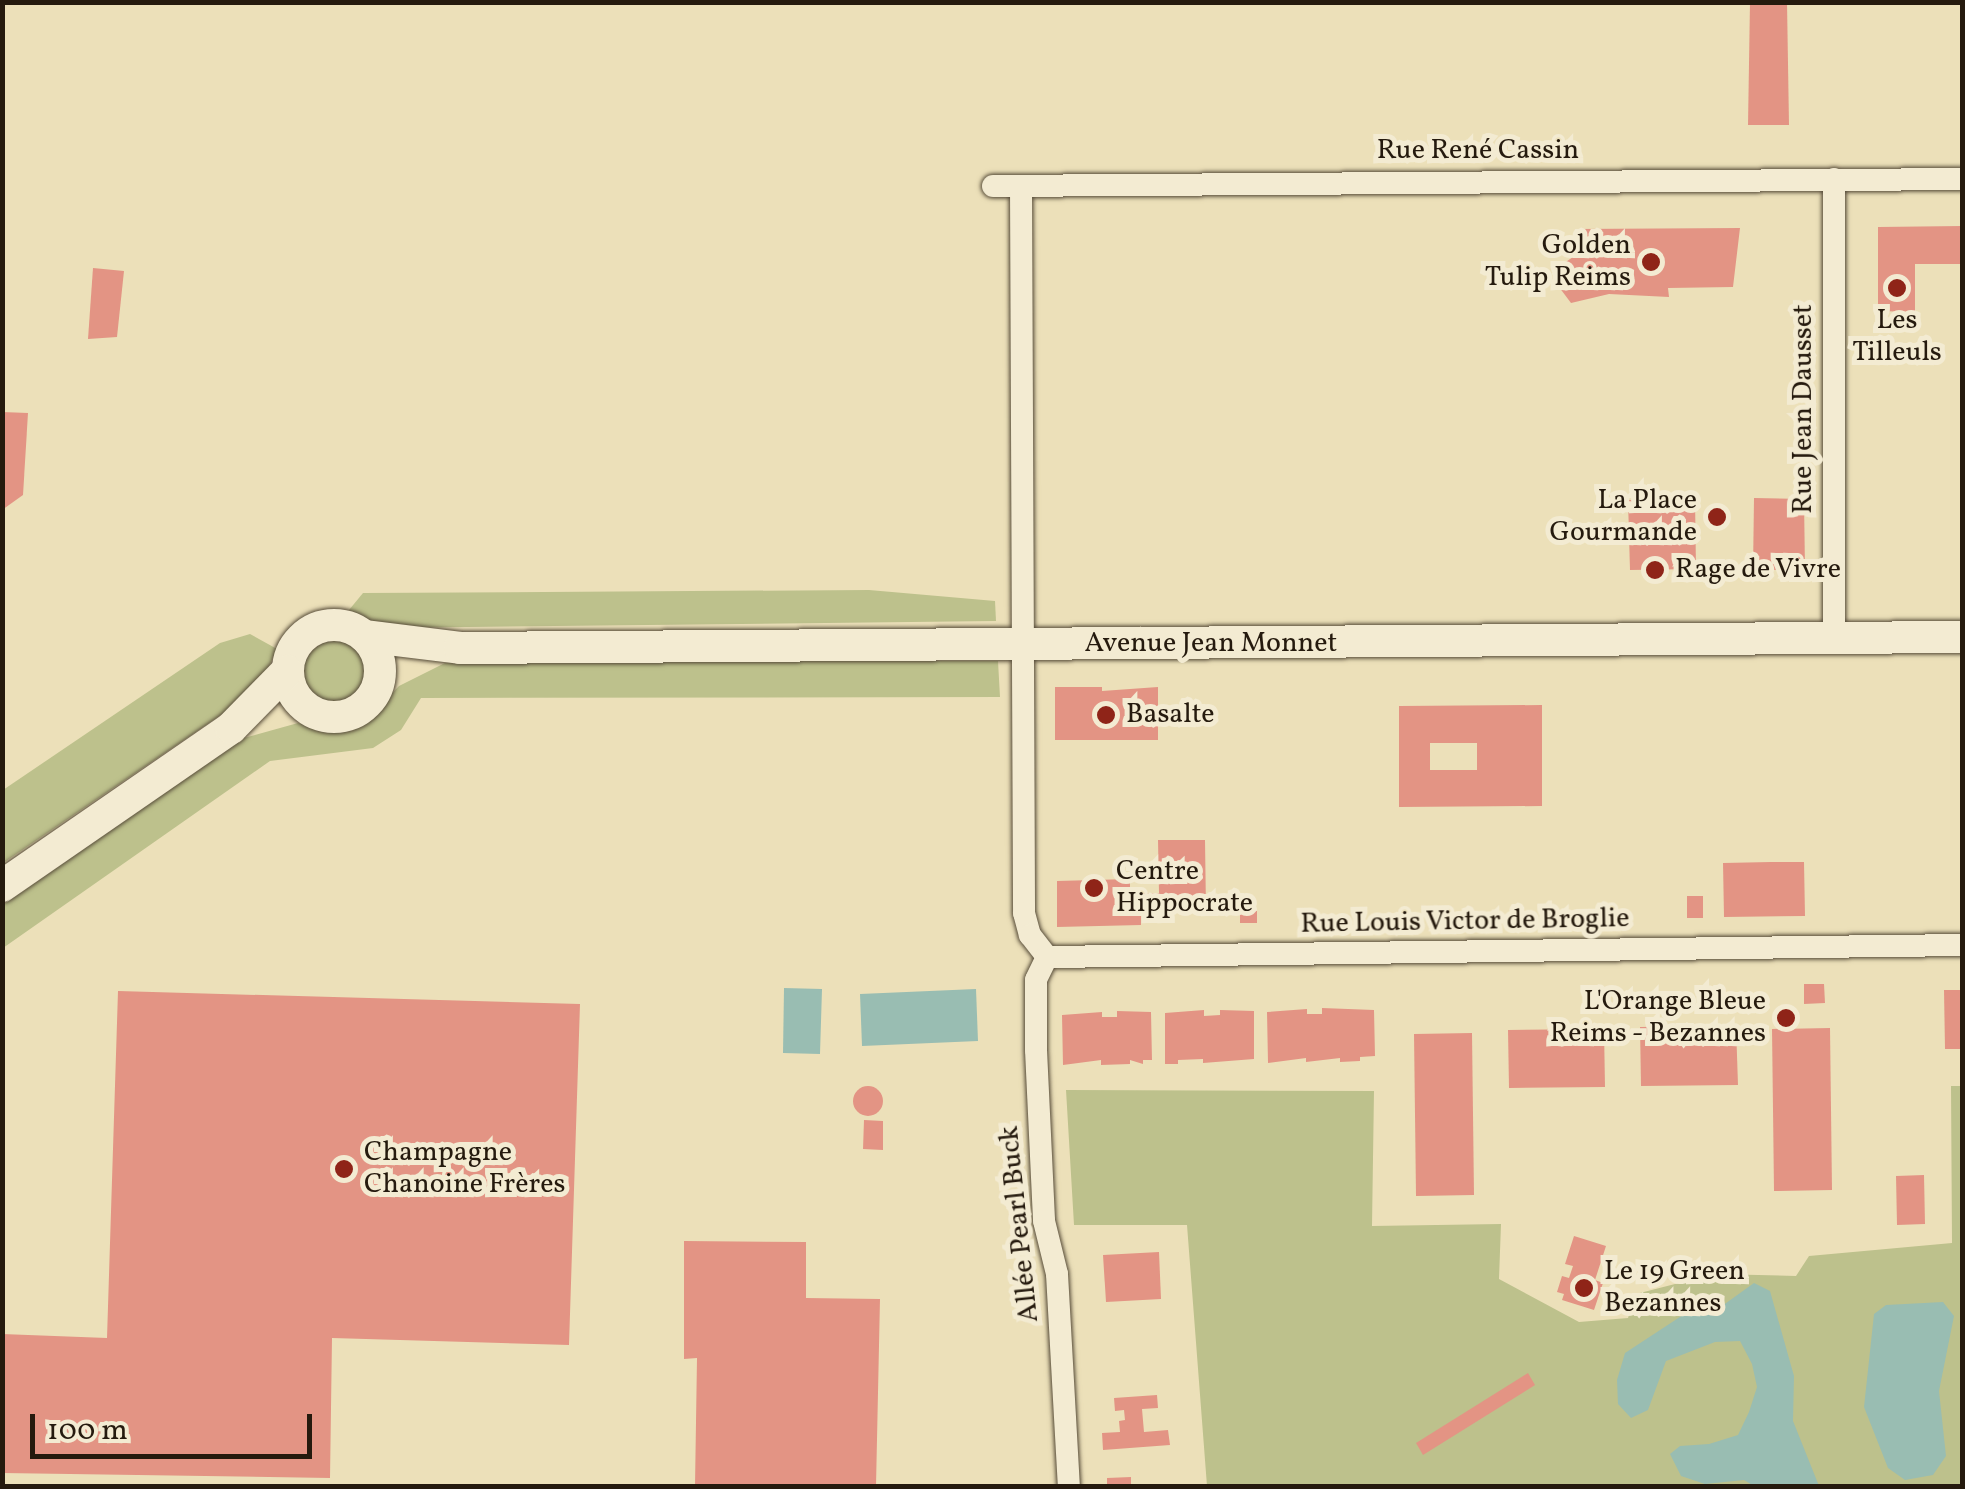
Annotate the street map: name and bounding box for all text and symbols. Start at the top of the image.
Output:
street label: Rue René Cassin [1377,134,1579,168]
place label: Golden Tulip Reims [1485,229,1631,295]
marker: Golden Tulip Reims [1640,251,1662,273]
marker: Les Tilleuls [1886,277,1908,299]
street label: Rue Jean Dausset [1787,304,1821,514]
place label: Les Tilleuls [1852,304,1942,370]
place label: La Place Gourmande [1550,484,1697,550]
marker: La Place Gourmande [1706,506,1728,528]
place label: Rage de Vivre [1675,553,1842,587]
marker: Rage de Vivre [1644,559,1666,581]
street label: Avenue Jean Monnet [1085,627,1337,661]
place label: Basalte [1126,698,1215,732]
marker: Basalte [1095,704,1117,726]
place label: Centre Hippocrate [1116,855,1253,921]
marker: Centre Hippocrate [1081,875,1107,901]
street label: Rue Louis Victor de Broglie [1300,902,1630,942]
place label: L'Orange Bleue Reims - Bezannes [1549,985,1766,1051]
marker: L'Orange Bleue Reims - Bezannes [1775,1007,1797,1029]
street label: Allée Pearl Buck [993,1124,1047,1324]
place label: Champagne Chanoine Frères [364,1136,565,1202]
marker: Champagne Chanoine Frères [333,1158,355,1180]
place label: Le 19 Green Bezannes [1604,1255,1745,1321]
marker: Le 19 Green Bezannes [1573,1277,1595,1299]
scale bar [35,1394,318,1456]
text: 100 m [47,1410,128,1452]

